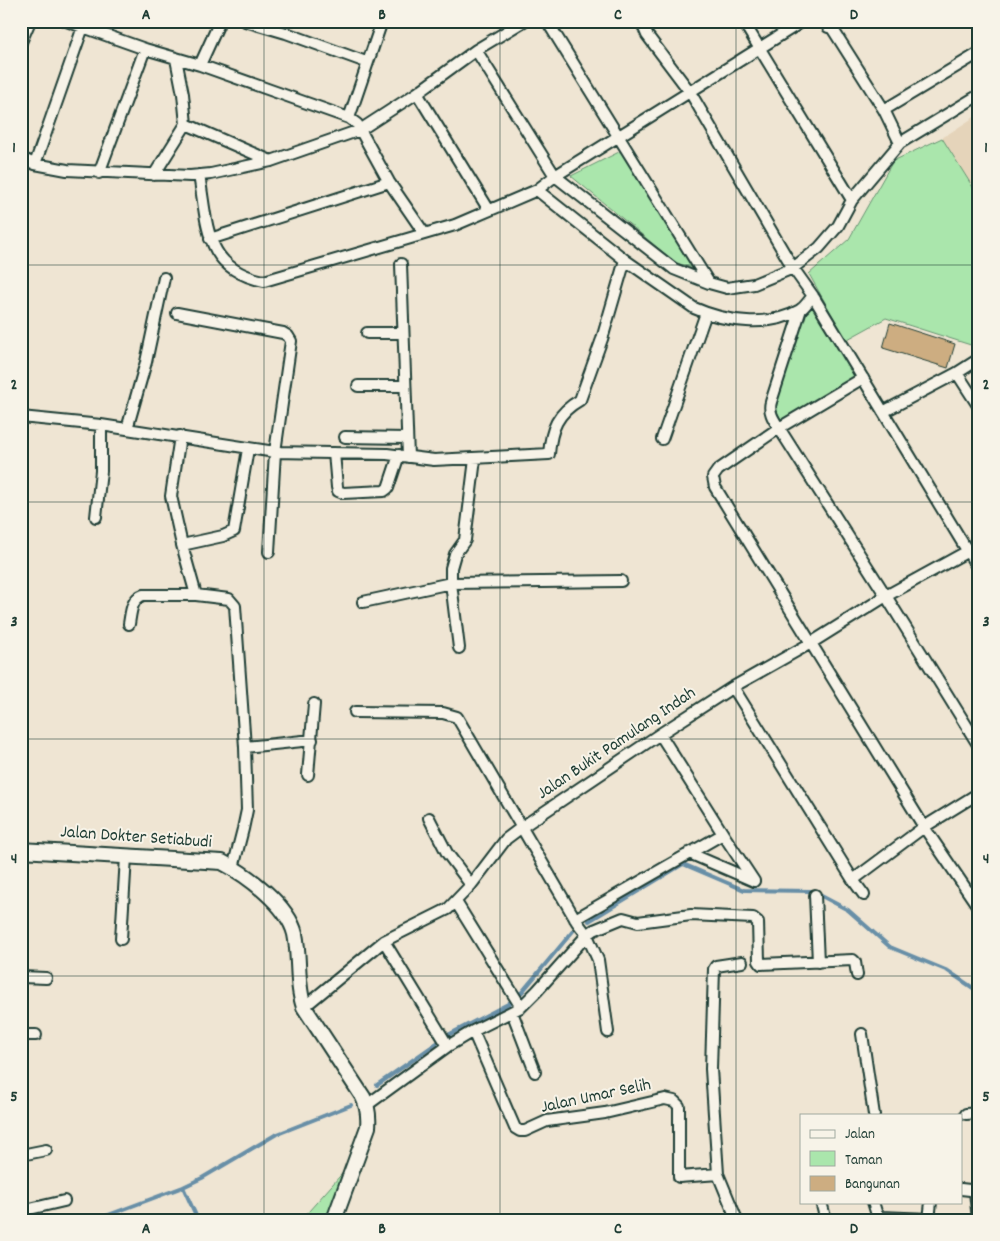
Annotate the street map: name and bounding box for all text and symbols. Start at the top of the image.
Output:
text: A [142,4,151,27]
text: B [378,4,386,27]
text: C [614,4,622,27]
text: D [850,4,859,27]
text: 1 [12,137,16,160]
text: 1 [984,137,988,160]
text: 2 [11,374,18,397]
text: 2 [983,374,990,397]
text: 3 [10,611,18,634]
text: 3 [982,611,990,634]
street label: Jalan Bukit Pamulang Indah [533,681,701,807]
street label: Jalan Dokter Setiabudi [59,820,213,856]
text: 4 [11,848,17,871]
text: 4 [983,848,989,871]
street label: Jalan Umar Selih [539,1073,653,1121]
text: 5 [10,1086,18,1109]
text: 5 [982,1086,990,1109]
legend [800,1114,962,1204]
text: Jalan [845,1124,875,1146]
text: Taman [845,1150,882,1172]
text: Bangunan [845,1174,900,1196]
text: A [142,1218,151,1241]
text: B [378,1218,386,1241]
text: C [614,1218,622,1241]
text: D [850,1218,859,1241]

